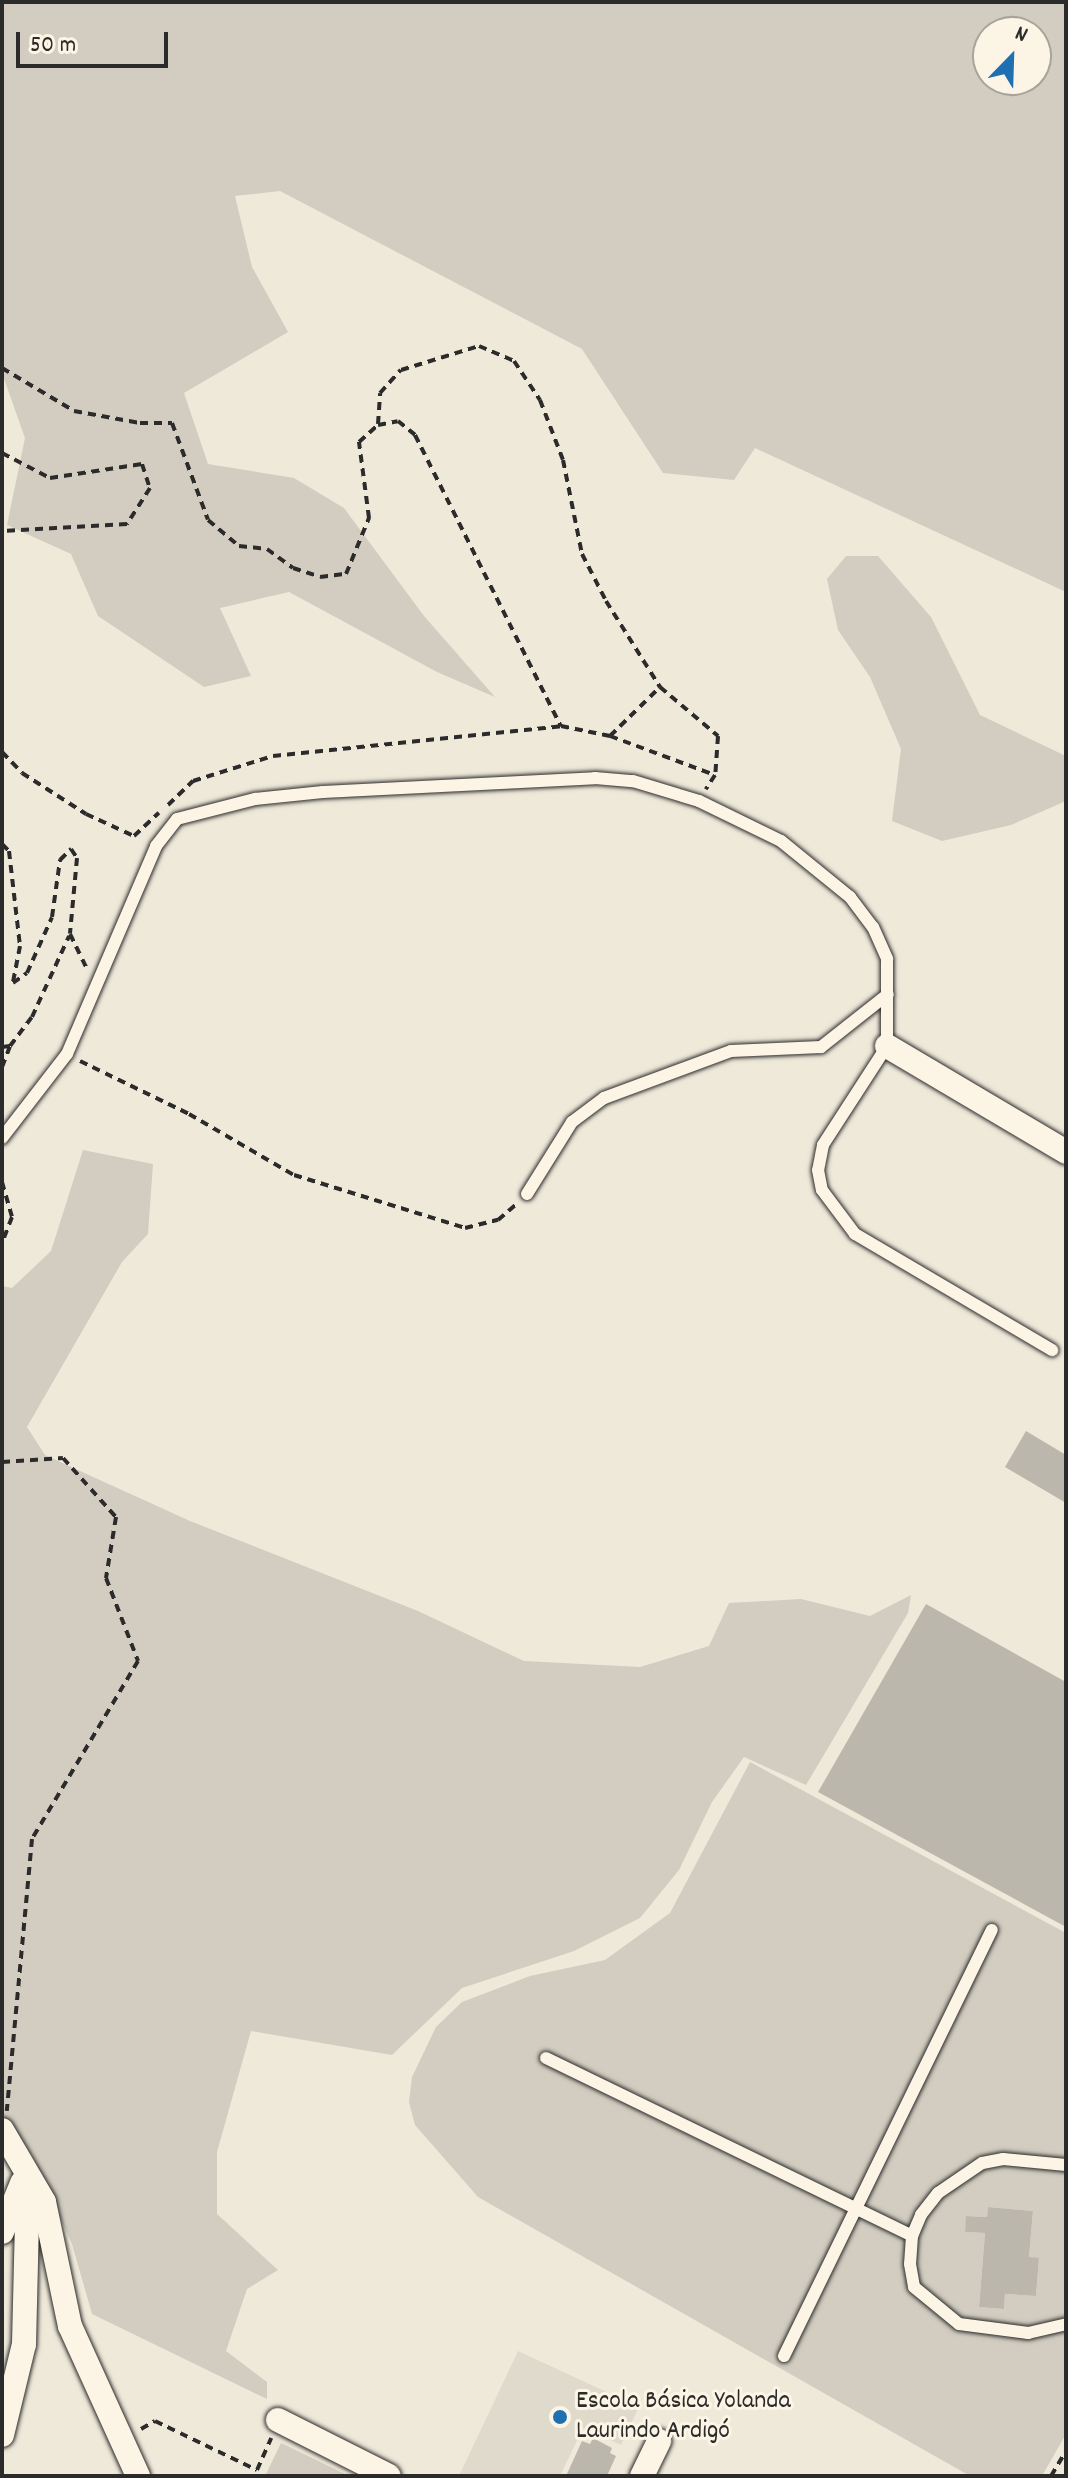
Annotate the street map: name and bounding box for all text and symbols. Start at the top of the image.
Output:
scale bar [20,16,172,66]
north arrow [972,16,1052,96]
text: N [1010,19,1032,52]
text: 50 m [30,29,76,63]
place label: Escola Básica Yolanda Laurindo Ardigó [576,2386,791,2448]
marker: Escola Básica Yolanda Laurindo Ardigó [551,2408,569,2426]

